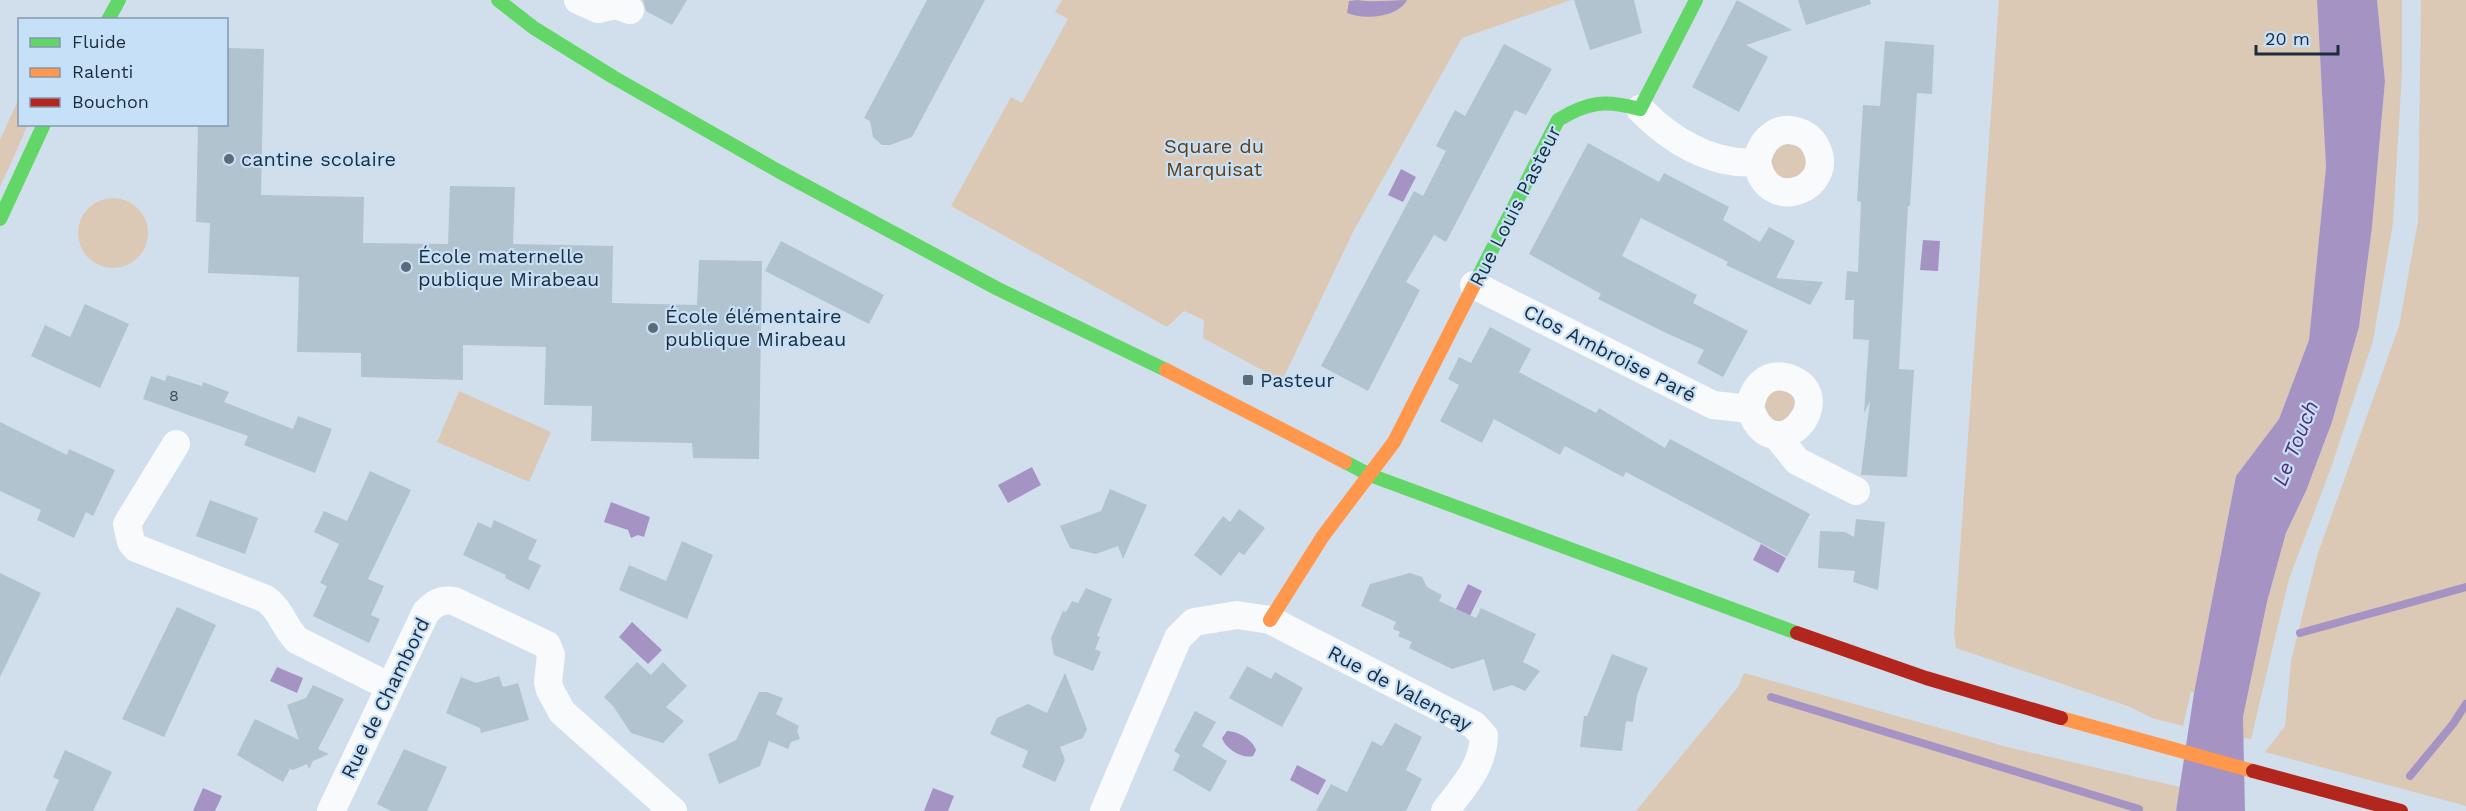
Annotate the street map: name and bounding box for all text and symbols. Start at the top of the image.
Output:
legend [18,18,228,126]
scale bar [2256,18,2338,56]
text: 20 m [2265,28,2310,49]
text: Fluide [72,31,126,52]
text: Ralenti [72,61,133,82]
text: Bouchon [72,91,149,112]
street label: Rue Louis Pasteur [1464,122,1566,290]
park label: Square du Marquisat [1164,134,1264,181]
place label: cantine scolaire [241,147,396,171]
marker: cantine scolaire [222,152,236,166]
place label: École maternelle publique Mirabeau [418,244,599,291]
marker: École maternelle publique Mirabeau [399,260,413,274]
street label: Clos Ambroise Paré [1520,299,1700,407]
place label: École élémentaire publique Mirabeau [665,304,846,351]
marker: École élémentaire publique Mirabeau [646,321,660,335]
place label: Pasteur [1260,368,1334,392]
marker: Pasteur [1241,373,1255,387]
house number: 8 [169,386,179,405]
water label: Le Touch [2267,397,2323,489]
street label: Rue de Chambord [336,614,434,782]
street label: Rue de Valençay [1324,640,1477,736]

